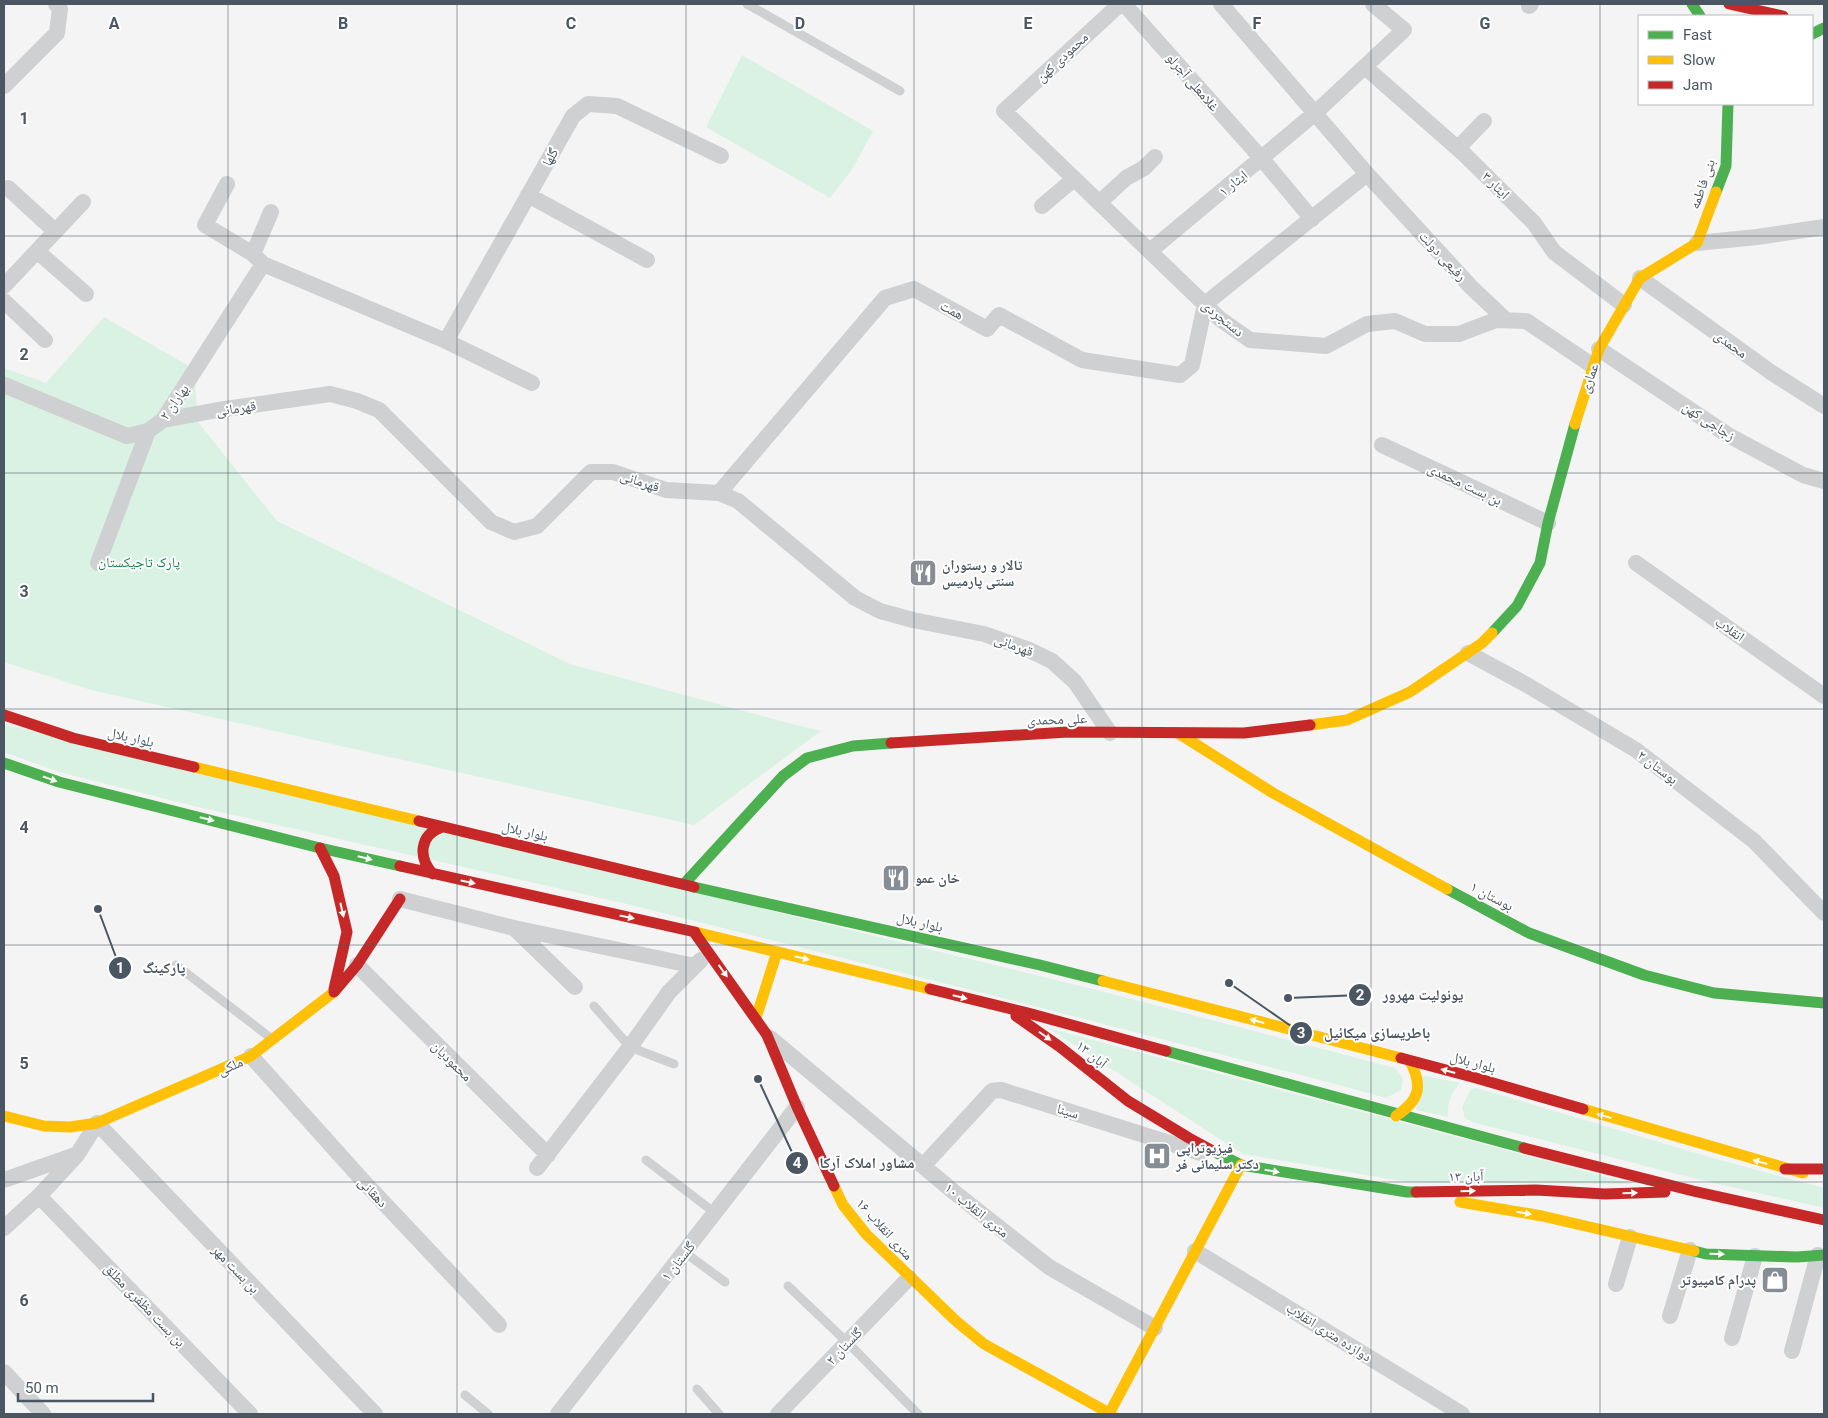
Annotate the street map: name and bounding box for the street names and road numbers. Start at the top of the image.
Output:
street label: محمودی کهن [1033,29,1092,86]
street label: غلامعلی آجرلو [1163,50,1223,115]
street label: گلها [539,145,561,169]
street label: بنی فاطمه [1686,157,1719,211]
street label: ۱ ایثار [1216,167,1251,200]
street label: ایثار ۳ [1478,168,1513,203]
street label: رفیعی دولت [1415,228,1470,285]
street label: دستجردی [1198,296,1247,341]
street label: همت [937,297,967,323]
street label: محمدی [1711,327,1751,362]
street label: عماری [1576,361,1602,395]
street label: بهاران ۲ [156,381,193,423]
street label: قهرمانی [215,397,257,420]
street label: زجاجی کهن [1679,398,1738,445]
street label: بن بست محمدی [1425,460,1505,509]
street label: قهرمانی [618,467,662,496]
street label: انقلاب [1712,613,1748,645]
street label: قهرمانی [992,630,1036,661]
street label: علی محمدی [1027,710,1087,729]
street label: بلوار بلال [106,724,156,751]
street label: بوستان ۲ [1634,747,1681,788]
street label: بلوار بلال [500,818,550,845]
street label: بوستان ۱ [1467,878,1516,915]
street label: بلوار بلال [895,909,945,936]
street label: ۱۳ آبان [1073,1037,1111,1072]
street label: محمودیان [428,1038,475,1085]
street label: بلوار بلال [1448,1048,1498,1077]
street label: ملکی [215,1053,245,1079]
street label: سینا [1055,1100,1081,1122]
street label: ۱۳ آبان [1448,1168,1484,1185]
street label: دهقانی [354,1174,391,1211]
street label: ۱۰ متری انقلاب [941,1179,1012,1241]
street label: ۱۶ متری انقلاب [852,1195,917,1264]
street label: گلستان ۱ [658,1238,699,1284]
street label: بن بست مهر [208,1241,263,1297]
street label: بن بست مظفری مطلق [100,1260,189,1351]
street label: دوازده متری انقلاب [1283,1299,1375,1365]
street label: گلستان ۲ [823,1324,866,1368]

